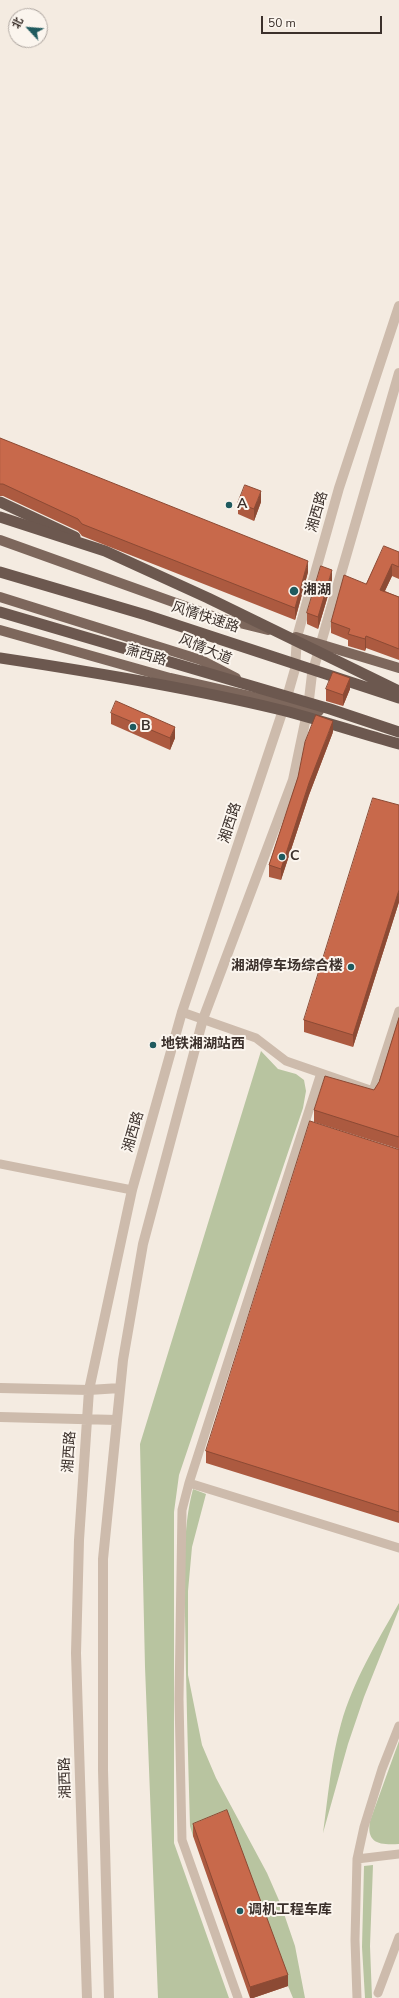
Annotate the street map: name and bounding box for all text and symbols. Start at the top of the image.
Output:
north arrow [8,8,48,48]
scale bar [263,8,384,34]
text: 北 [9,15,27,31]
text: 50 m [268,15,296,31]
street label: 湘西路 [304,489,332,535]
place label: A [237,497,247,513]
marker: A [224,500,234,510]
place label: 湘湖 [303,583,331,599]
marker: 湘湖 [288,585,300,597]
street label: 风情快速路 [169,599,241,637]
street label: 风情大道 [176,631,234,669]
street label: 萧西路 [123,642,169,670]
place label: B [141,719,151,735]
marker: B [128,722,138,732]
street label: 湘西路 [217,800,245,846]
place label: C [290,849,300,865]
marker: C [277,852,287,862]
place label: 湘湖停车场综合楼 [231,959,343,975]
marker: 湘湖停车场综合楼 [346,962,356,972]
place label: 地铁湘湖站西 [161,1037,245,1053]
marker: 地铁湘湖站西 [148,1040,158,1050]
street label: 湘西路 [120,1109,148,1155]
street label: 湘西路 [60,1430,80,1474]
street label: 湘西路 [57,1757,75,1799]
place label: 调机工程车库 [248,1903,332,1919]
marker: 调机工程车库 [235,1906,245,1916]

